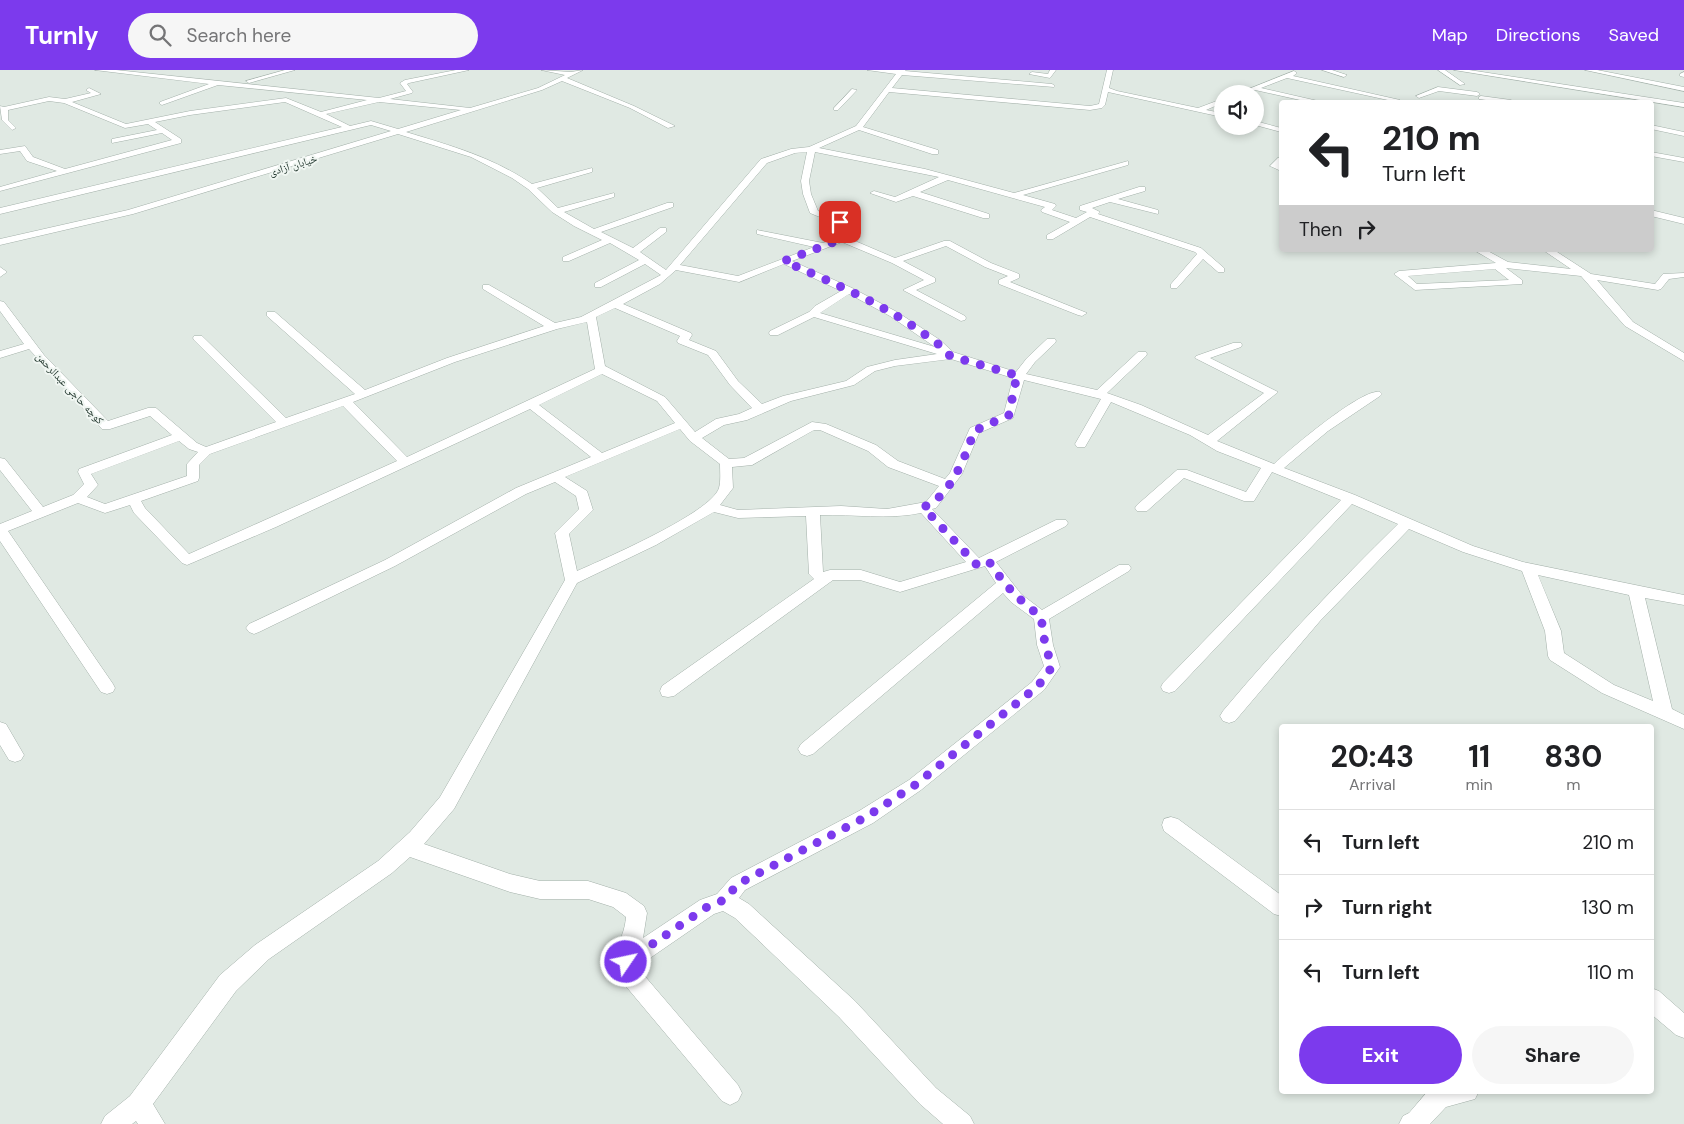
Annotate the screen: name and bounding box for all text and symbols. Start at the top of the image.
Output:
search box [128,13,478,58]
text: Turnly [25,20,98,51]
icon: search [146,21,174,49]
text: Search here [186,23,291,48]
text: Map [1432,23,1468,47]
text: Directions [1496,23,1581,47]
text: Saved [1609,23,1659,47]
map controls [1214,85,1264,135]
button: sound [1214,85,1264,135]
text: 210 m [1382,115,1481,161]
icon: left [1299,120,1364,185]
street label: خیابان آزادی [267,151,319,179]
text: Turn left [1382,159,1466,188]
pin [819,201,861,243]
icon: arrive [826,208,854,236]
icon: right [1352,215,1380,243]
text: Then [1299,217,1342,242]
street label: کوچه حاجی عبدالرحمن [33,349,107,427]
text: 20:43 [1330,737,1414,776]
text: 11 [1468,737,1490,776]
text: 830 [1544,737,1602,776]
text: Arrival [1349,774,1396,795]
text: min [1466,774,1493,795]
text: m [1566,774,1581,795]
icon: left [1299,828,1327,856]
text: Turn left [1342,830,1420,855]
text: 210 m [1582,830,1634,855]
icon: right [1299,893,1327,921]
text: Turn right [1342,895,1432,920]
text: 130 m [1582,895,1634,920]
position arrow [599,935,651,987]
icon: left [1299,958,1327,986]
text: Turn left [1342,960,1420,985]
text: 110 m [1587,960,1634,985]
button: Exit [1299,1026,1462,1084]
button: Share [1472,1026,1634,1084]

